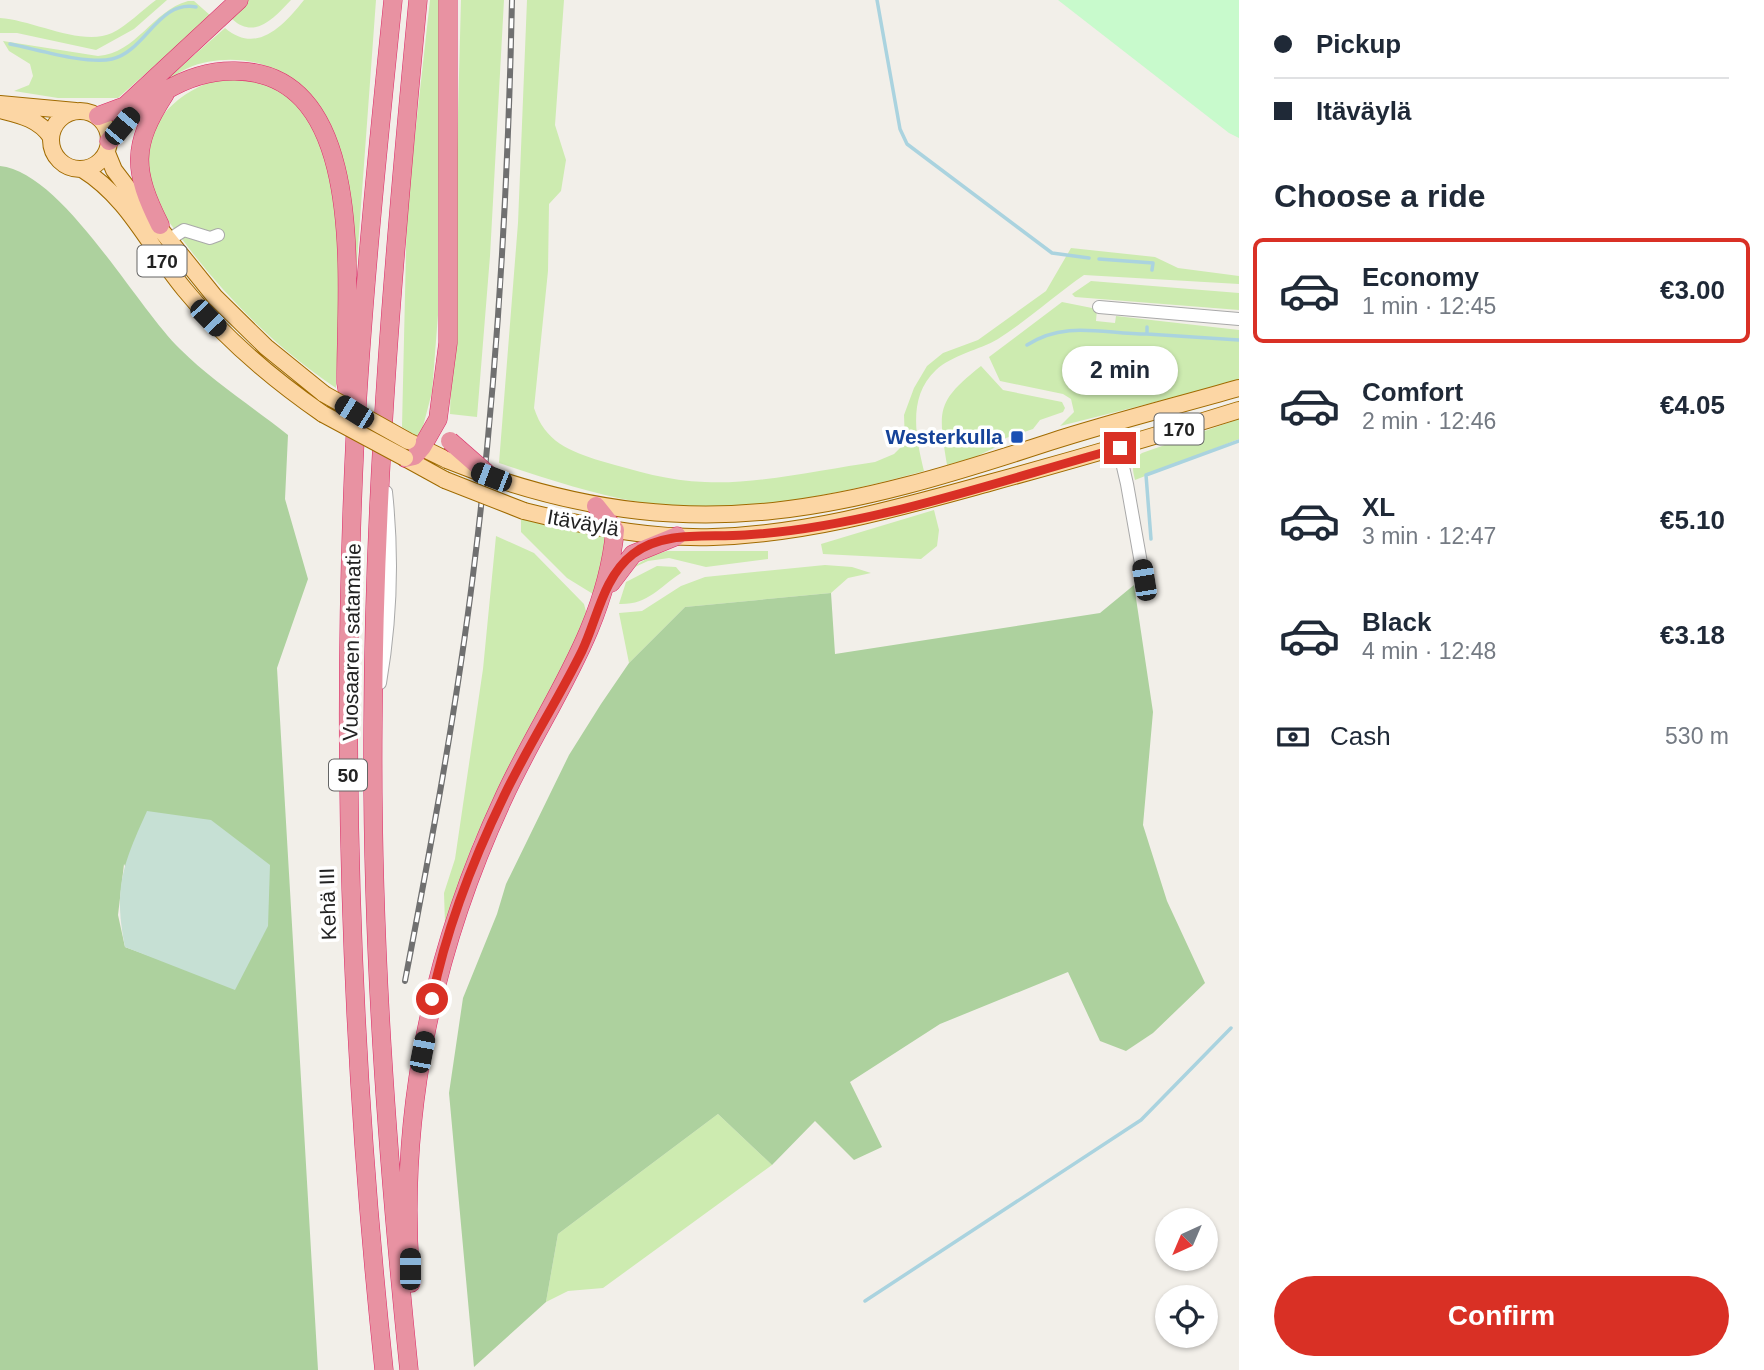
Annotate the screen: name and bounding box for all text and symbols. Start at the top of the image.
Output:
text: Pickup [1316,29,1401,59]
text: Itäväylä [1316,96,1411,126]
car [101,103,144,149]
text: Choose a ride [1274,178,1486,214]
road number: 170 [138,246,186,276]
icon: car [1278,259,1341,322]
text: Economy [1362,262,1479,292]
text: €3.00 [1660,275,1725,305]
text: 1 min · 12:45 [1362,293,1496,319]
car [186,296,231,340]
callout: 2 min [1062,346,1178,396]
text: 2 min [1090,357,1150,383]
icon: car [1278,374,1341,437]
text: Comfort [1362,377,1463,407]
text: €4.05 [1660,390,1725,420]
car [331,392,378,432]
text: 2 min · 12:46 [1362,408,1496,434]
road number: 170 [1154,414,1204,444]
place label: Westerkulla [886,425,1003,448]
marker: Westerkulla [1009,429,1025,445]
route end [1104,432,1136,464]
car [468,460,515,494]
icon: car [1278,489,1341,552]
text: XL [1362,492,1395,522]
street label: Itäväylä [545,505,621,540]
text: €5.10 [1660,505,1725,535]
text: 3 min · 12:47 [1362,523,1496,549]
street label: Vuosaaren satamatie [338,543,365,741]
car [1131,558,1158,602]
icon: car [1278,604,1341,667]
text: Black [1362,607,1431,637]
text: €3.18 [1660,620,1725,650]
text: 4 min · 12:48 [1362,638,1496,664]
icon: cash [1274,718,1312,756]
text: Cash [1330,721,1391,751]
text: 530 m [1665,723,1729,749]
road number: 50 [329,760,367,790]
street label: Kehä III [315,867,340,941]
route start [416,983,448,1015]
car [408,1029,437,1075]
north arrow [1155,1208,1218,1270]
map controls [1155,1208,1218,1348]
car [400,1248,421,1290]
button: Confirm [1274,1276,1729,1356]
button: locate [1155,1285,1218,1348]

